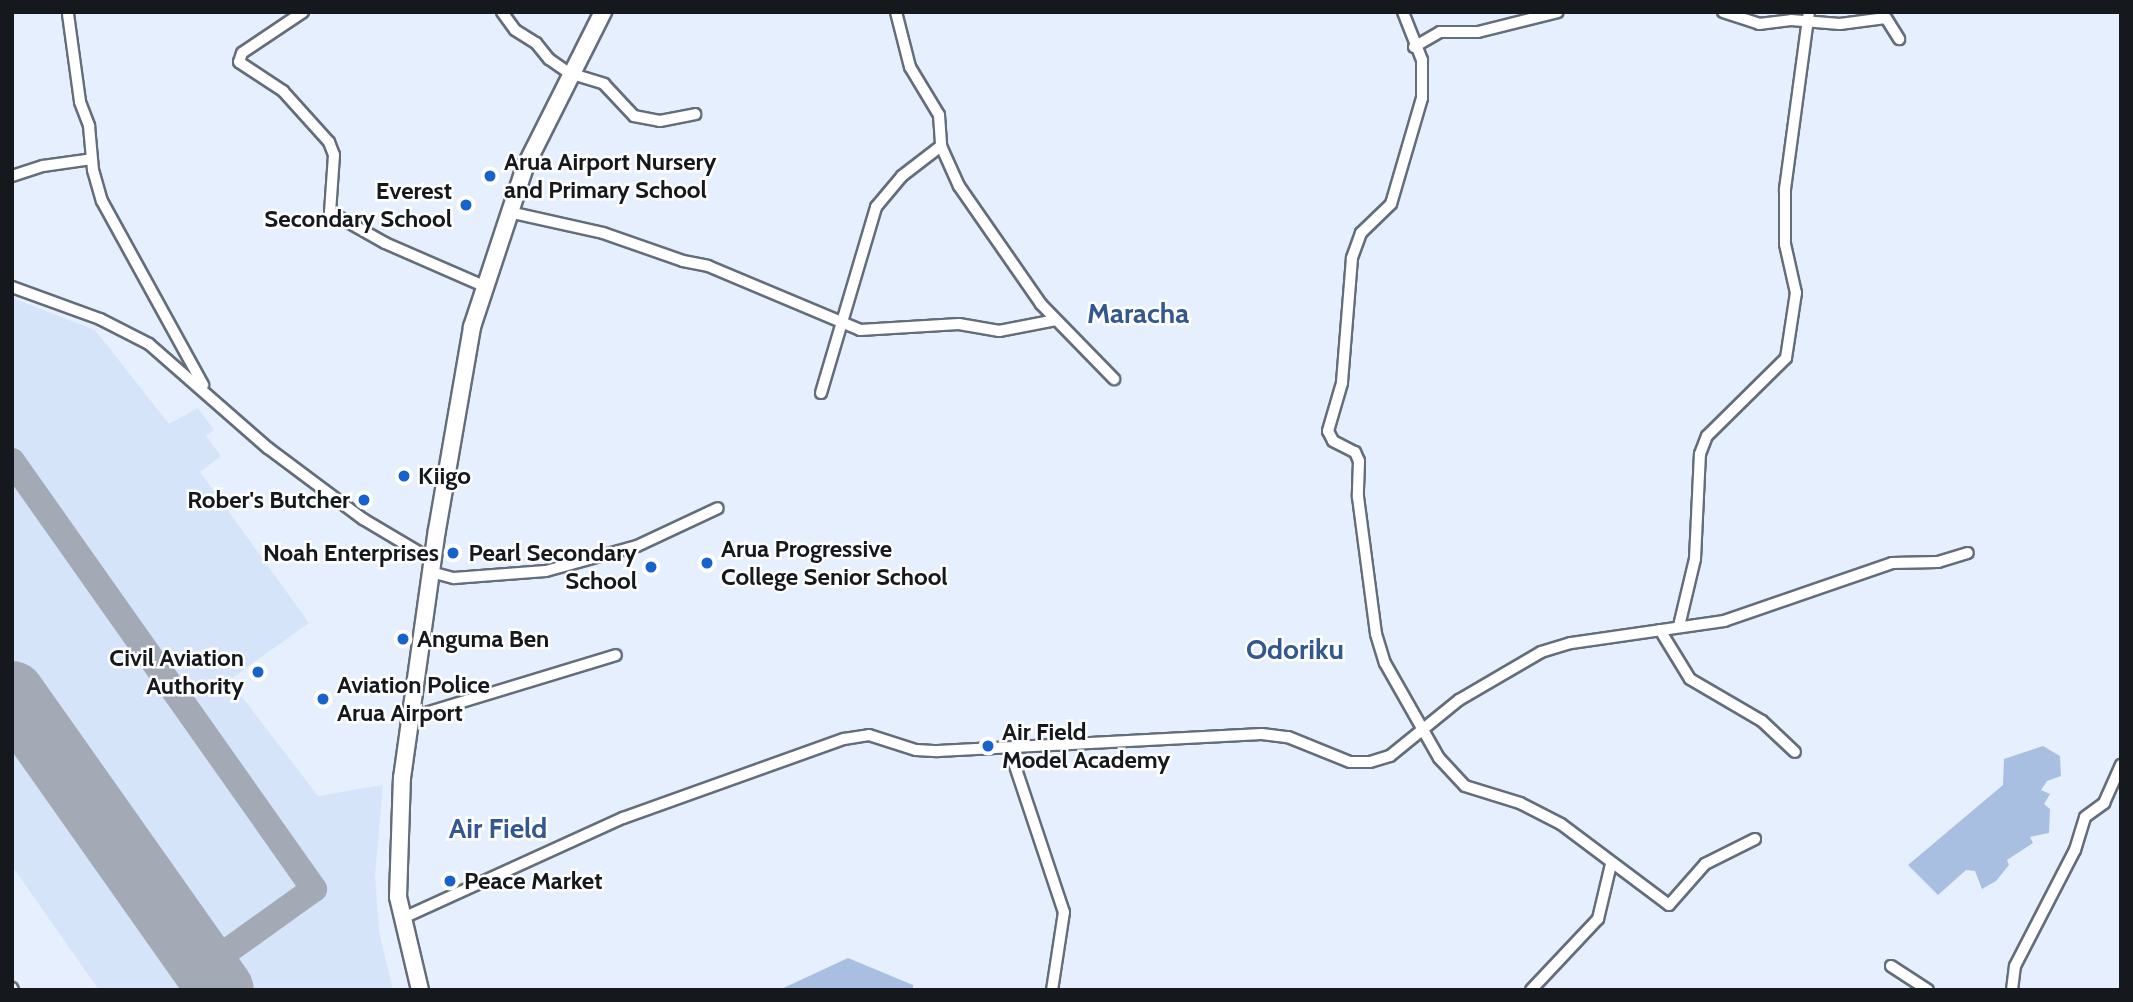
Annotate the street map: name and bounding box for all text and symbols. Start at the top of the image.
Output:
place label: Arua Airport Nursery and Primary School [504,148,716,204]
marker: Arua Airport Nursery and Primary School [482,168,498,184]
place label: Everest Secondary School [264,177,452,233]
marker: Everest Secondary School [458,197,474,213]
district label: Maracha [1087,296,1189,330]
place label: Kiigo [418,462,471,490]
marker: Kiigo [396,468,412,484]
place label: Rober's Butcher [187,486,350,514]
marker: Rober's Butcher [356,492,372,508]
place label: Arua Progressive College Senior School [721,535,948,591]
place label: Noah Enterprises [263,539,439,567]
place label: Pearl Secondary School [469,539,637,595]
marker: Noah Enterprises [445,545,461,561]
marker: Arua Progressive College Senior School [699,555,715,571]
marker: Pearl Secondary School [643,559,659,575]
place label: Anguma Ben [417,625,549,653]
marker: Anguma Ben [395,631,411,647]
district label: Odoriku [1246,632,1344,666]
place label: Civil Aviation Authority [109,644,244,700]
marker: Civil Aviation Authority [250,664,266,680]
place label: Aviation Police Arua Airport [337,671,490,727]
marker: Aviation Police Arua Airport [315,691,331,707]
place label: Air Field Model Academy [1002,718,1170,774]
marker: Air Field Model Academy [980,738,996,754]
district label: Air Field [449,811,547,845]
place label: Peace Market [464,867,602,895]
marker: Peace Market [442,873,458,889]

